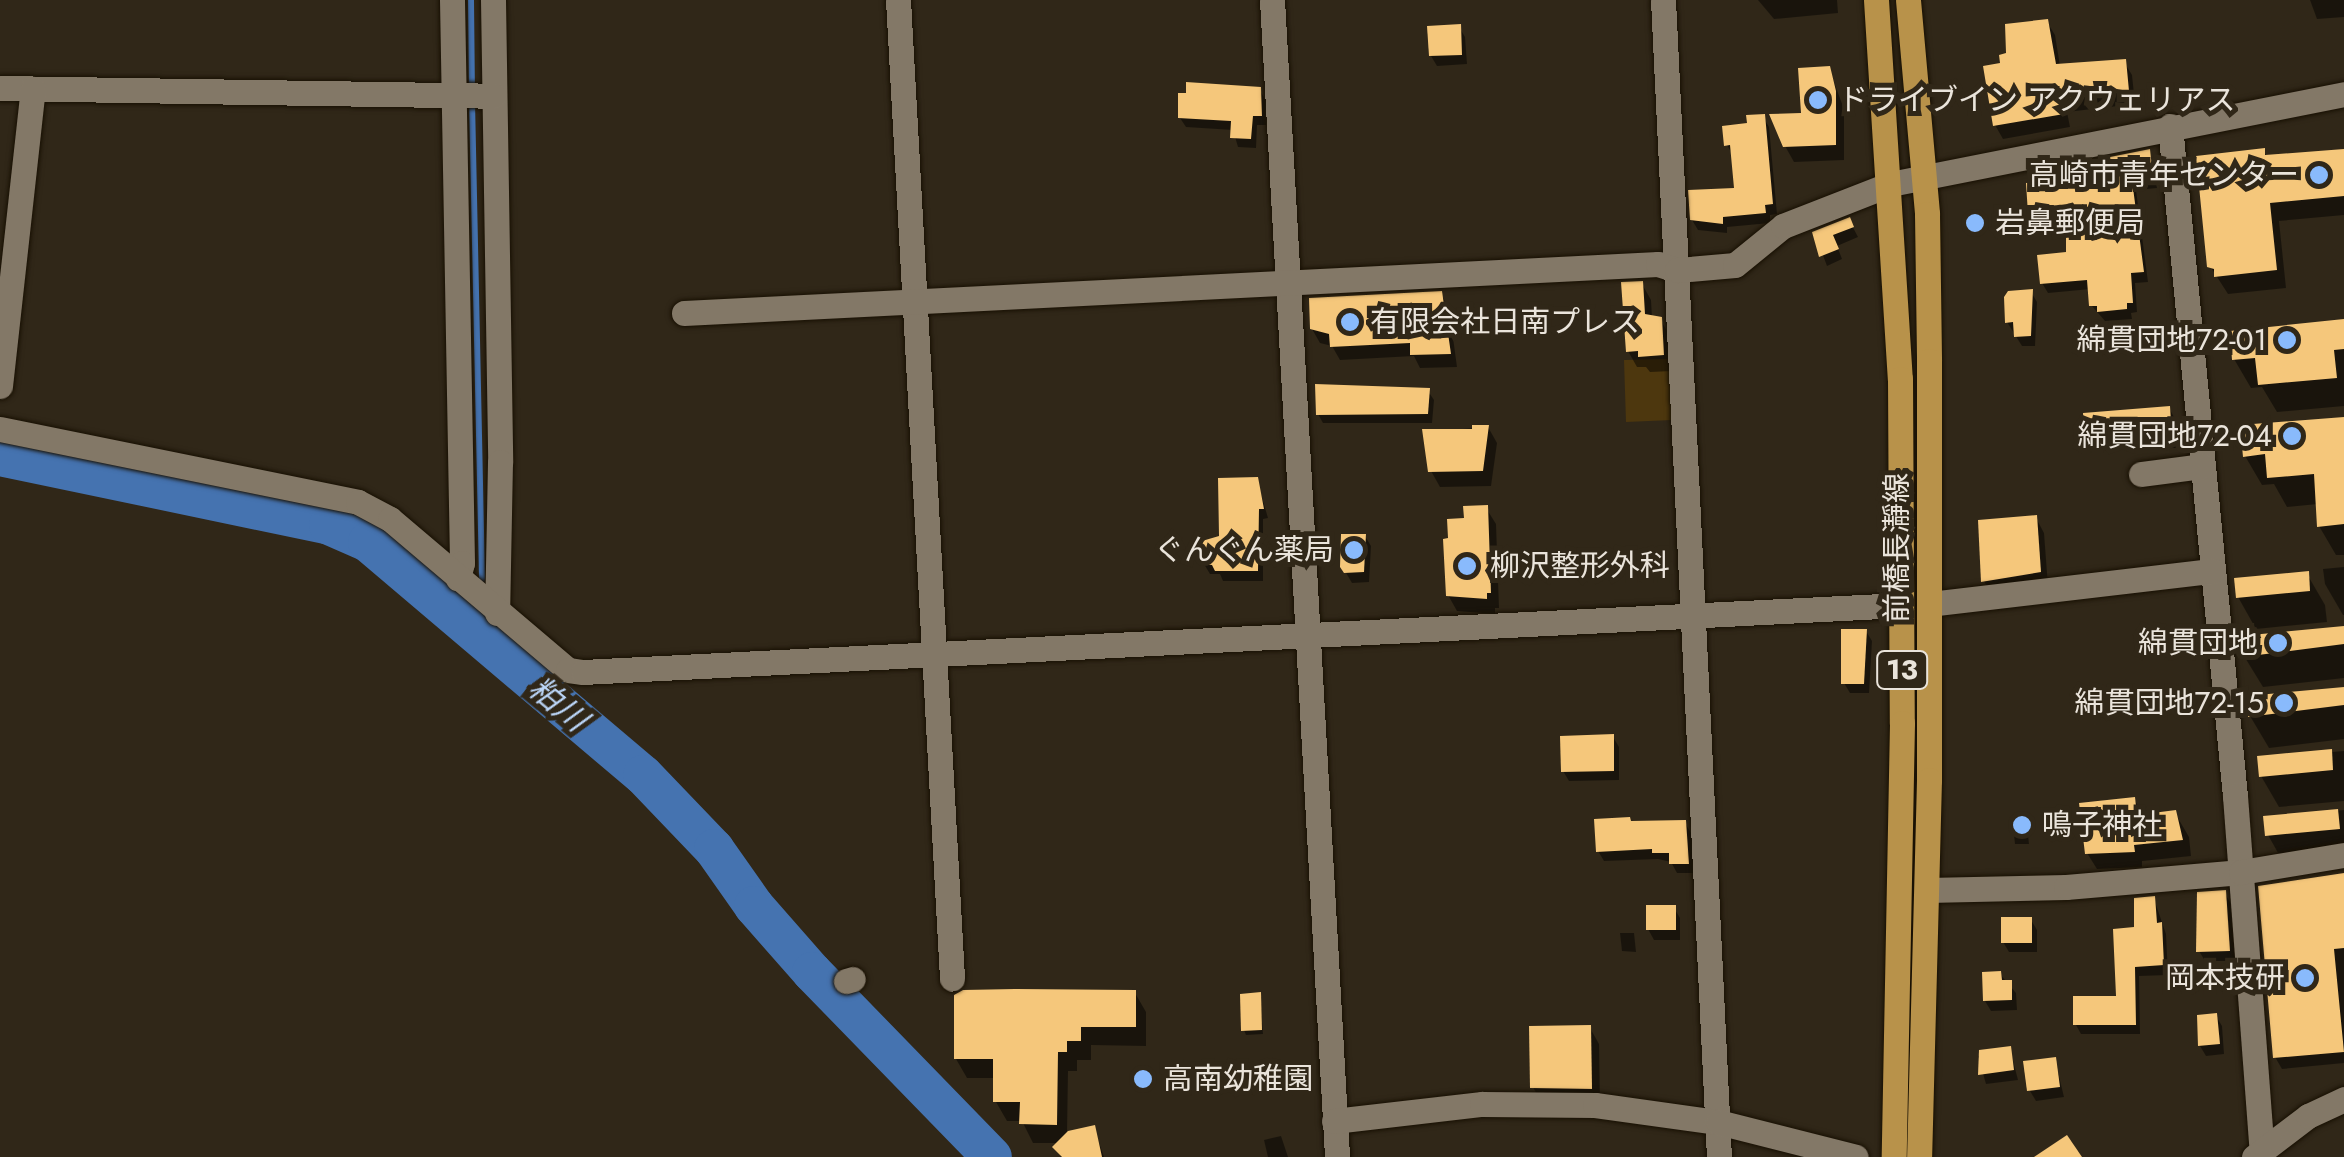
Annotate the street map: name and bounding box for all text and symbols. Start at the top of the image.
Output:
place label: ドライブイン アクウェリアス [1838,82,2237,118]
marker: ドライブイン アクウェリアス [1807,89,1829,111]
place label: 高崎市青年センター [2029,157,2299,193]
marker: 高崎市青年センター [2308,164,2330,186]
place label: 岩鼻郵便局 [1995,205,2145,241]
marker: 岩鼻郵便局 [1964,212,1986,234]
place label: 有限会社日南プレス [1370,304,1640,340]
marker: 有限会社日南プレス [1339,311,1361,333]
place label: 綿貫団地72-01 [2076,322,2267,358]
marker: 綿貫団地72-01 [2276,329,2298,351]
place label: 綿貫団地72-04 [2077,418,2272,454]
marker: 綿貫団地72-04 [2281,425,2303,447]
street label: 前橋長瀞線 [1879,473,1915,623]
place label: ぐんぐん薬局 [1154,532,1334,568]
marker: ぐんぐん薬局 [1343,539,1365,561]
place label: 柳沢整形外科 [1490,548,1670,584]
marker: 柳沢整形外科 [1454,553,1480,579]
place label: 綿貫団地 [2138,625,2258,661]
marker: 綿貫団地 [2267,632,2289,654]
road number: 13 [1874,647,1930,693]
water label: 粕川 [521,669,595,739]
place label: 綿貫団地72-15 [2074,685,2264,721]
marker: 綿貫団地72-15 [2273,692,2295,714]
place label: 鳴子神社 [2042,807,2162,843]
marker: 鳴子神社 [2011,814,2033,836]
place label: 岡本技研 [2165,960,2285,996]
marker: 岡本技研 [2294,967,2316,989]
place label: 高南幼稚園 [1163,1061,1313,1097]
marker: 高南幼稚園 [1132,1068,1154,1090]

